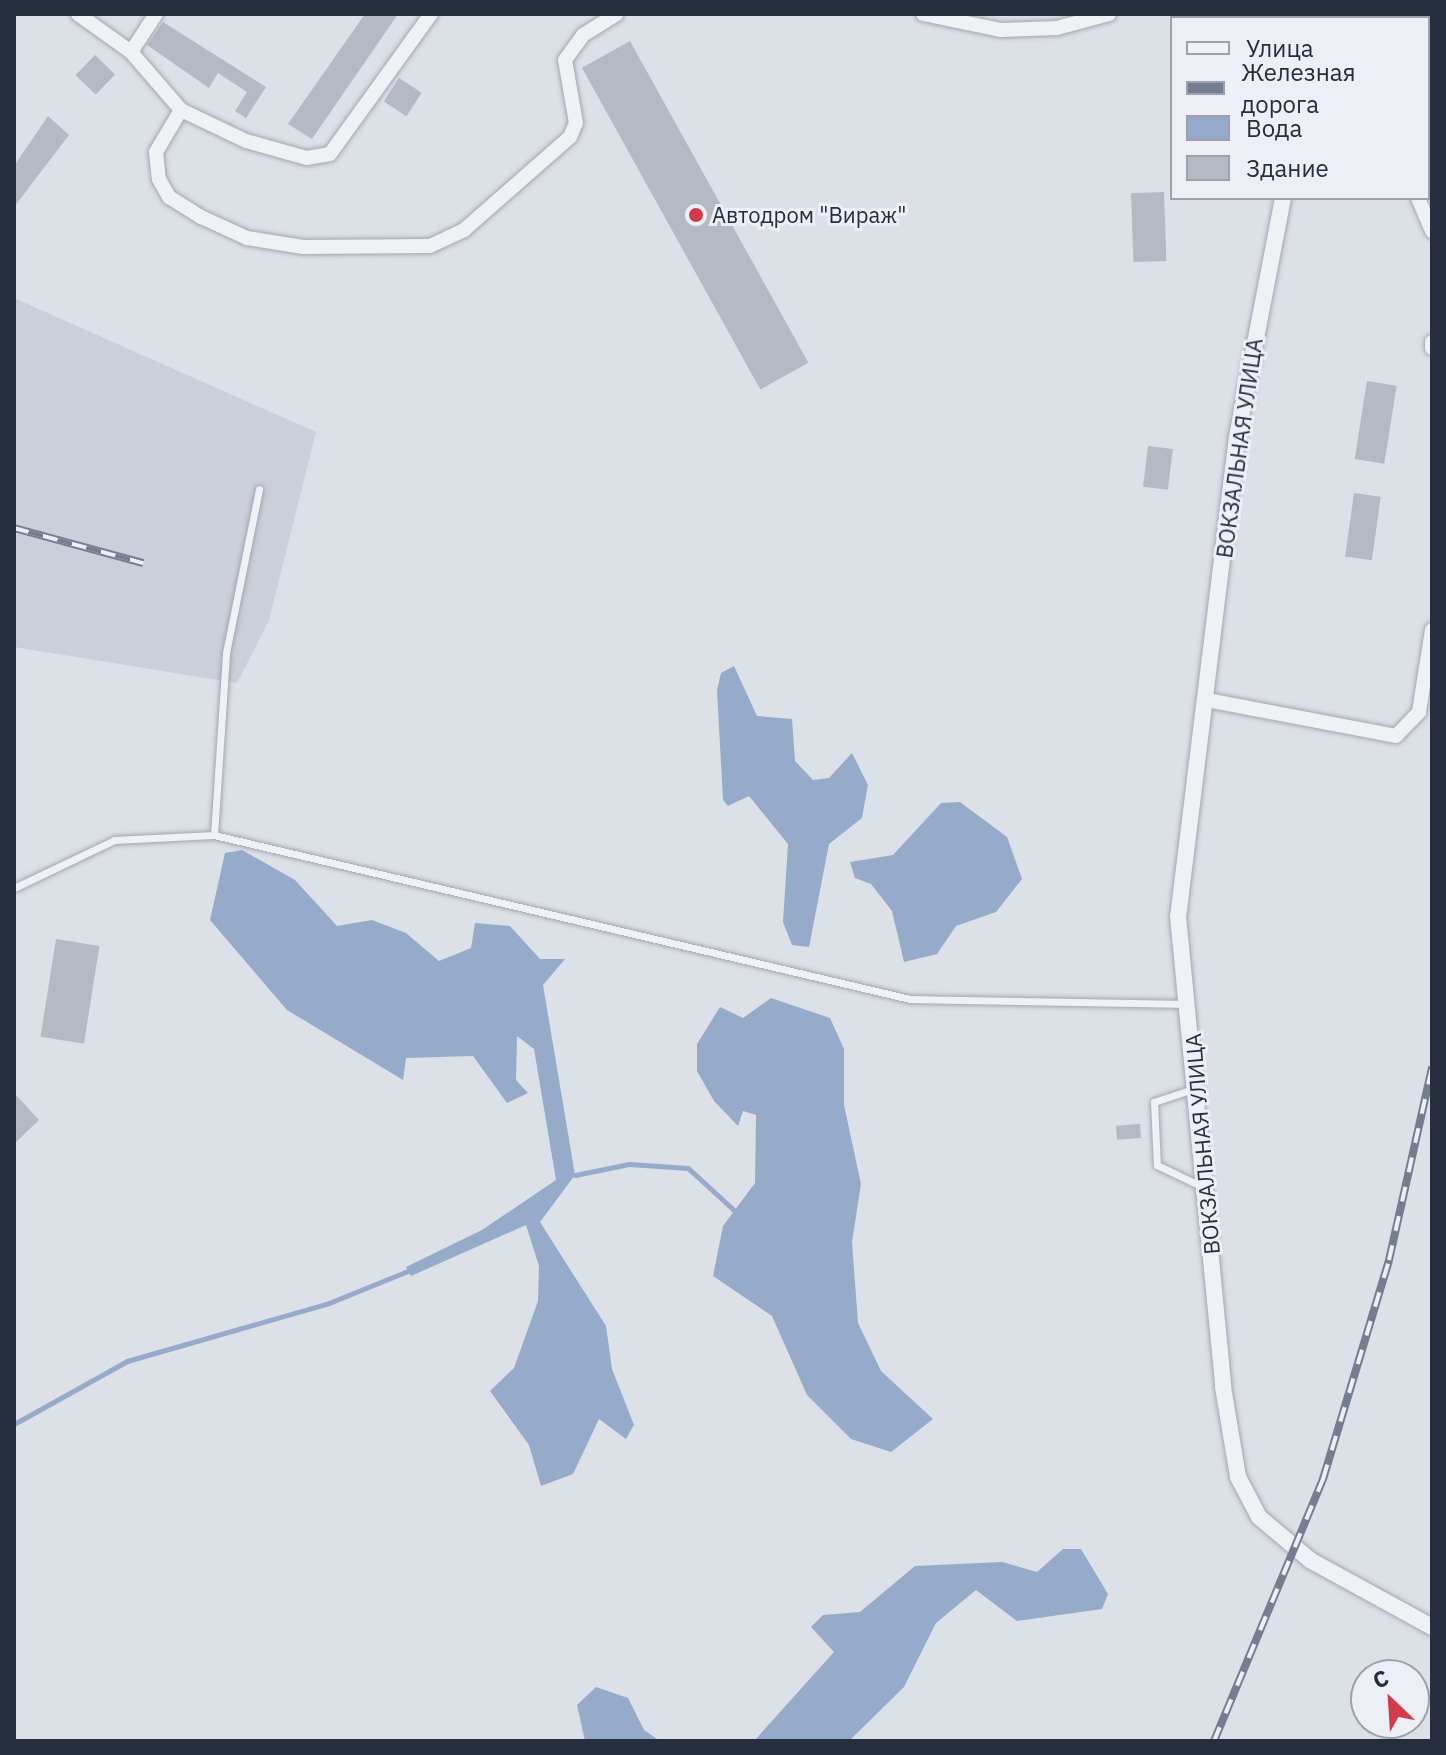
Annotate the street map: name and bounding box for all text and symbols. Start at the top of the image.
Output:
legend [1170,16,1430,200]
text: Улица [1246,32,1314,64]
text: Железная дорога [1241,56,1356,120]
text: Вода [1246,112,1302,144]
text: Здание [1246,152,1329,184]
place label: Автодром "Вираж" [712,202,906,228]
marker: Автодром "Вираж" [687,206,705,224]
street label: ВОКЗАЛЬНАЯ УЛИЦА [1210,336,1268,560]
street label: ВОКЗАЛЬНАЯ УЛИЦА [1179,1032,1225,1256]
north arrow [1350,1659,1430,1739]
text: С [1368,1662,1393,1695]

